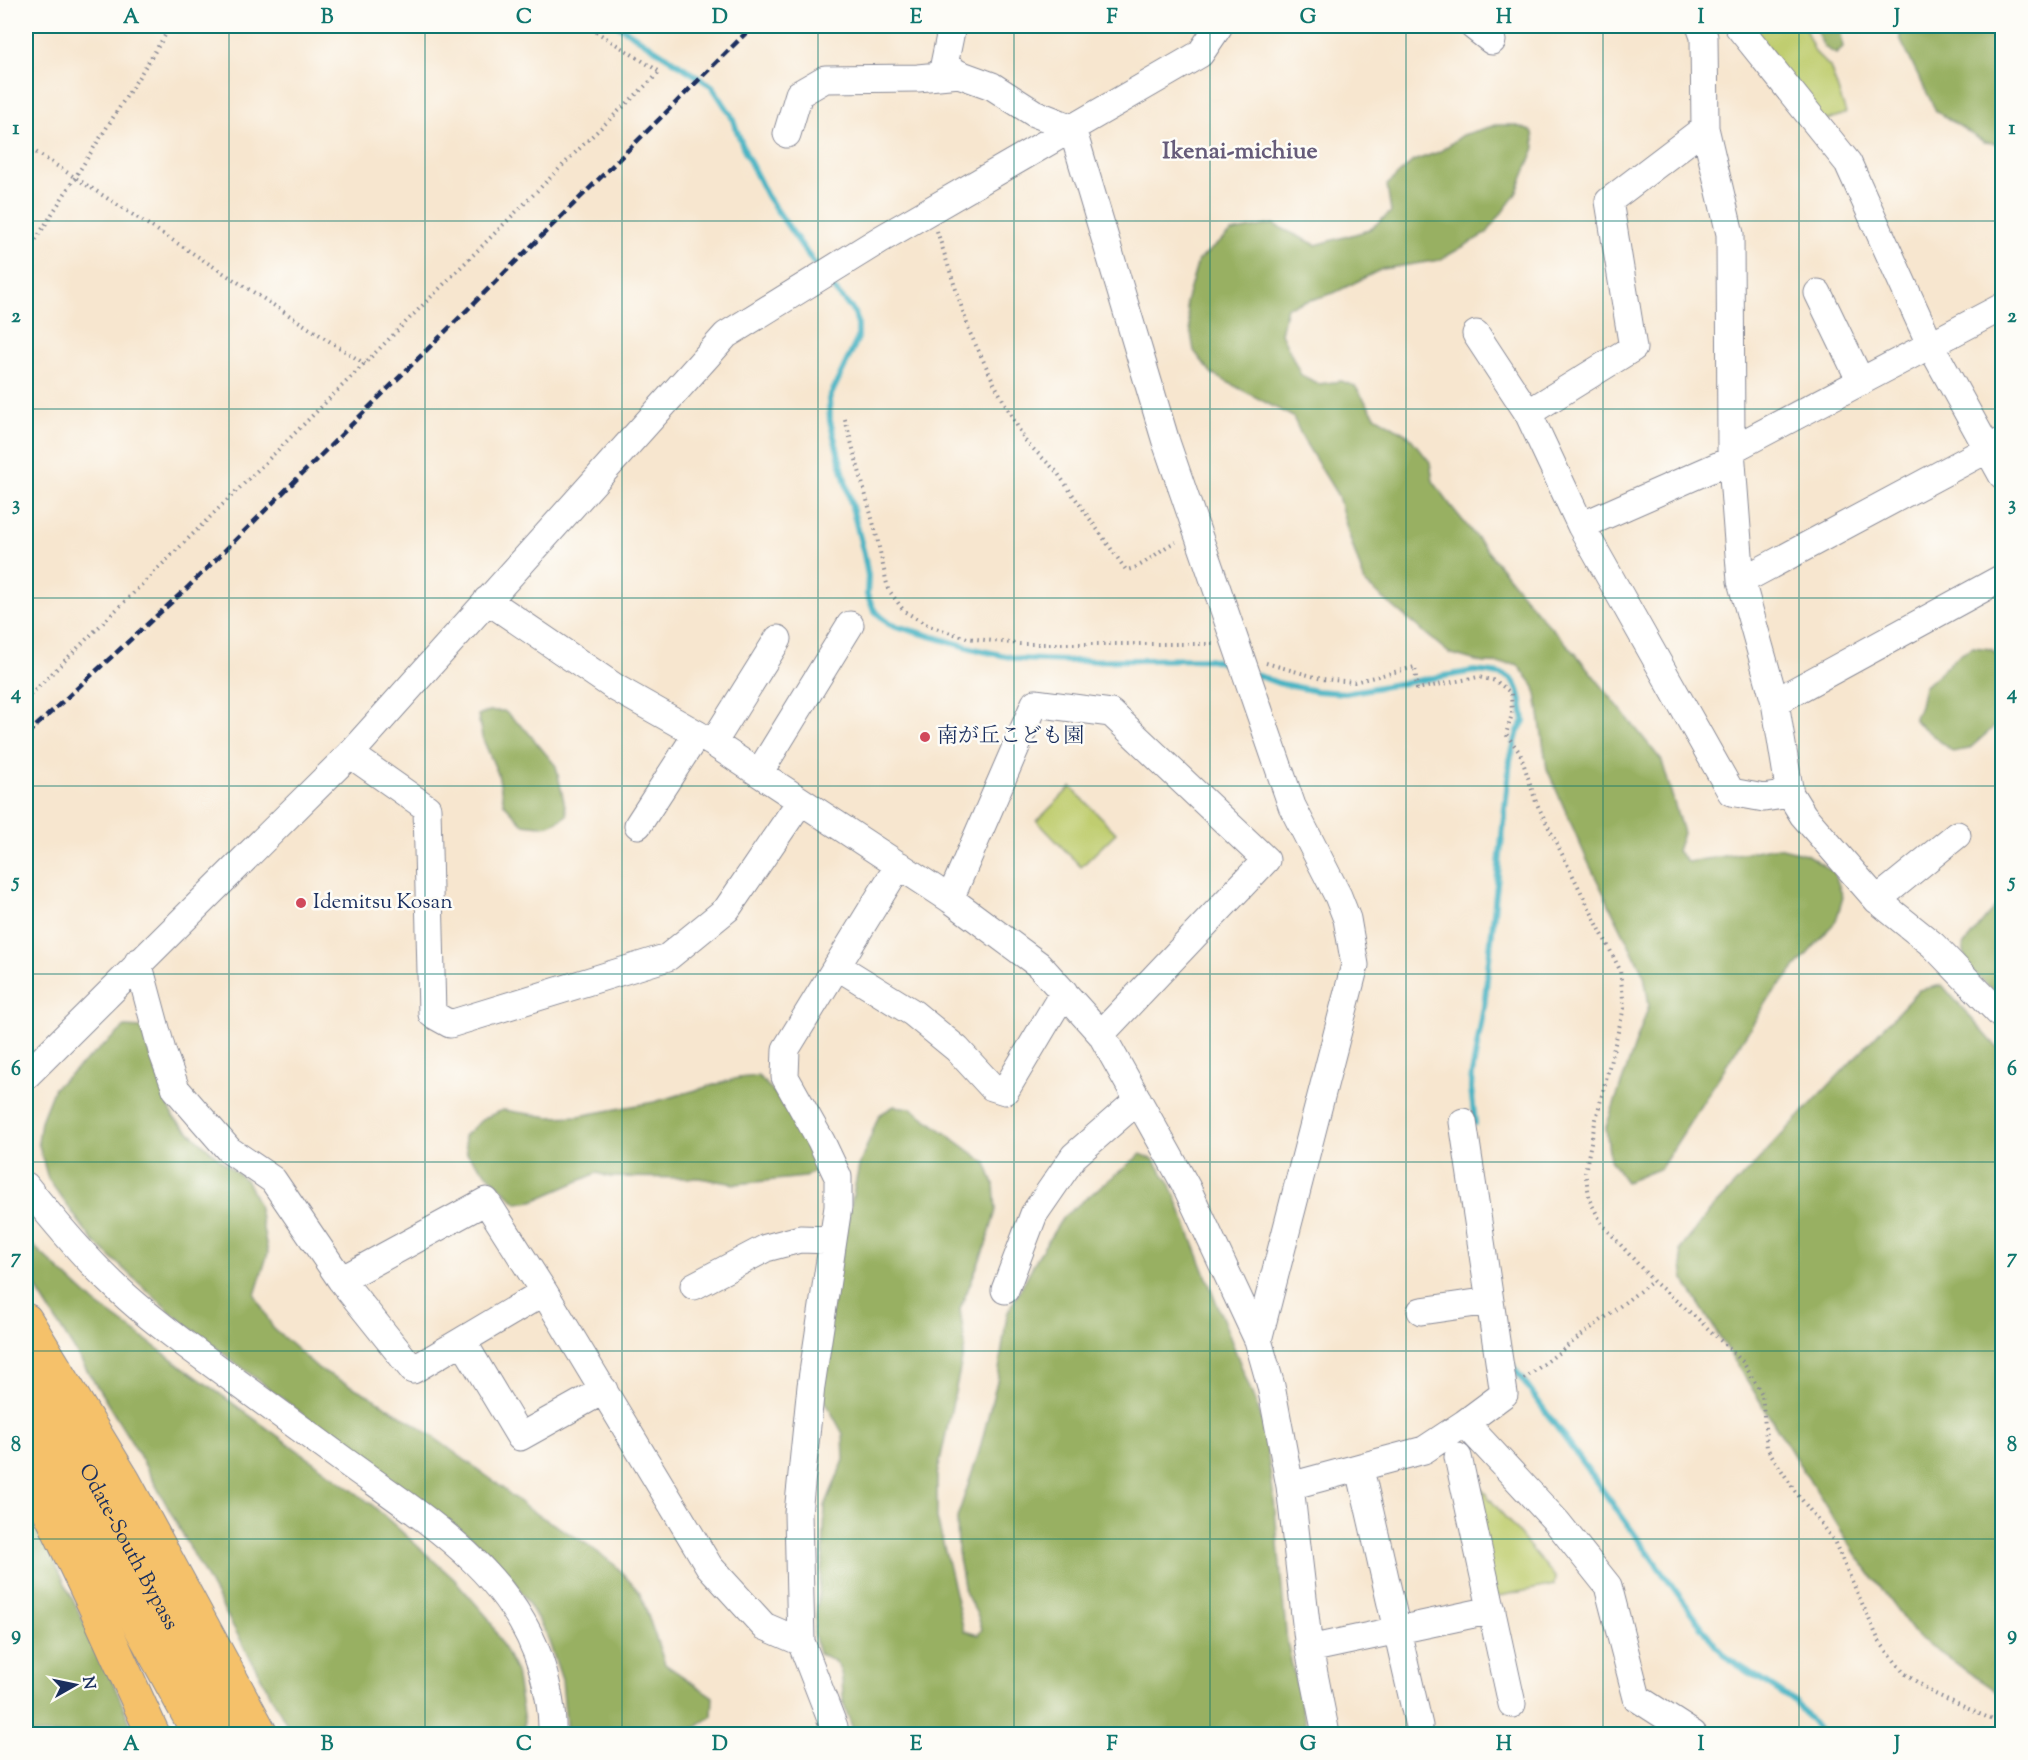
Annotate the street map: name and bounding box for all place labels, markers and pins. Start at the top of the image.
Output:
place label: 南が丘こども園 [937,722,1084,752]
marker: 南が丘こども園 [918,730,932,744]
place label: Idemitsu Kosan [313,888,453,918]
marker: Idemitsu Kosan [294,896,308,910]

